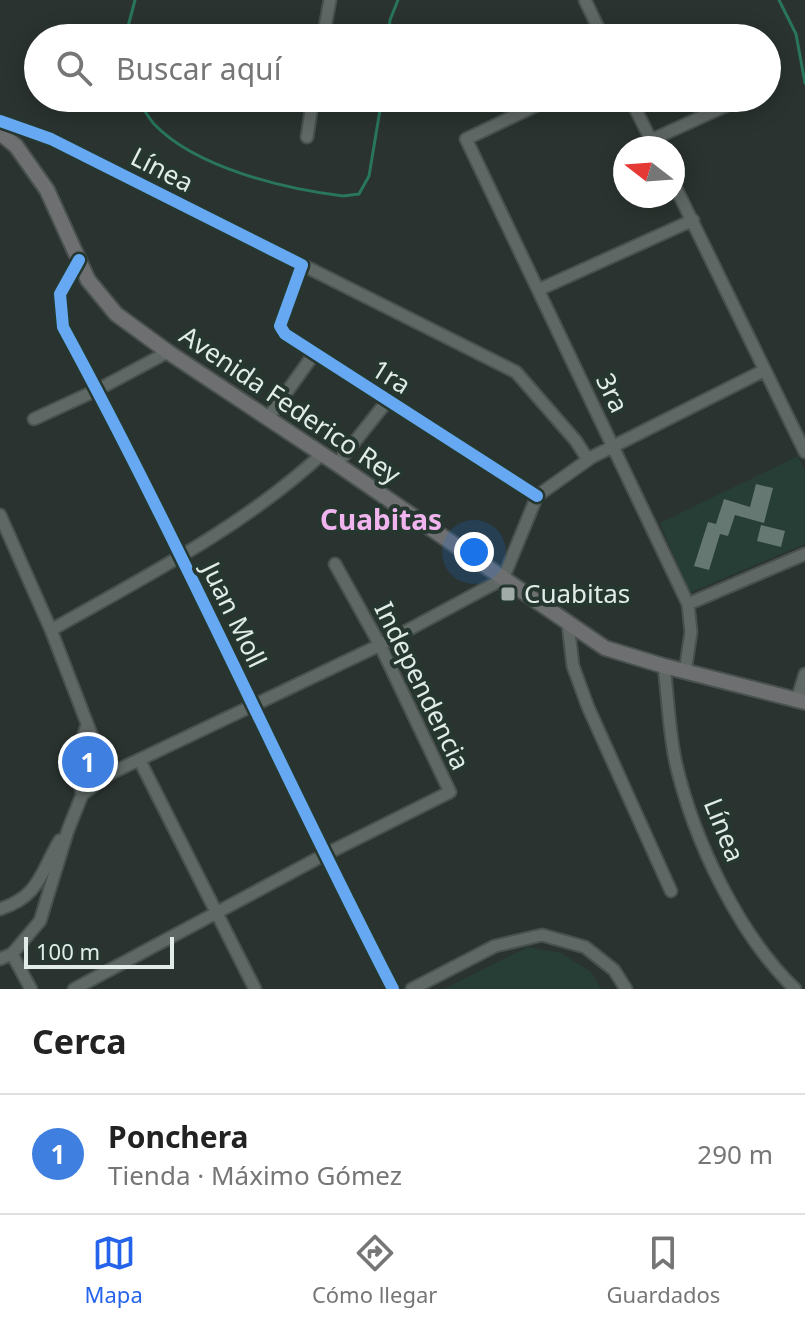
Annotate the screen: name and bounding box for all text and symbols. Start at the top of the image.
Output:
search box [24,24,781,112]
icon: search [52,46,96,90]
text: Buscar aquí [116,48,281,89]
north arrow [613,136,685,208]
street label: Línea [125,138,200,200]
street label: Avenida Federico Rey [173,317,409,492]
street label: 1ra [365,350,418,402]
street label: 3ra [588,367,638,418]
district label: Cuabitas [320,500,442,538]
your location [454,532,494,572]
street label: Juan Moll [193,553,276,673]
place label: Cuabitas [524,575,630,611]
marker: Cuabitas [499,585,517,603]
street label: Independencia [367,596,479,776]
pin: 1 [62,732,114,792]
street label: Línea [696,792,754,867]
scale bar [24,933,174,969]
text: 100 m [36,936,100,966]
text: Cerca [32,1018,127,1064]
text: Ponchera [108,1116,249,1157]
text: 1 [51,1136,65,1172]
text: 290 m [697,1136,773,1172]
text: Tienda · Máximo Gómez [108,1157,402,1193]
tab: Mapa [85,1231,143,1309]
tab: Cómo llegar [312,1231,437,1309]
tab: Guardados [607,1231,720,1309]

